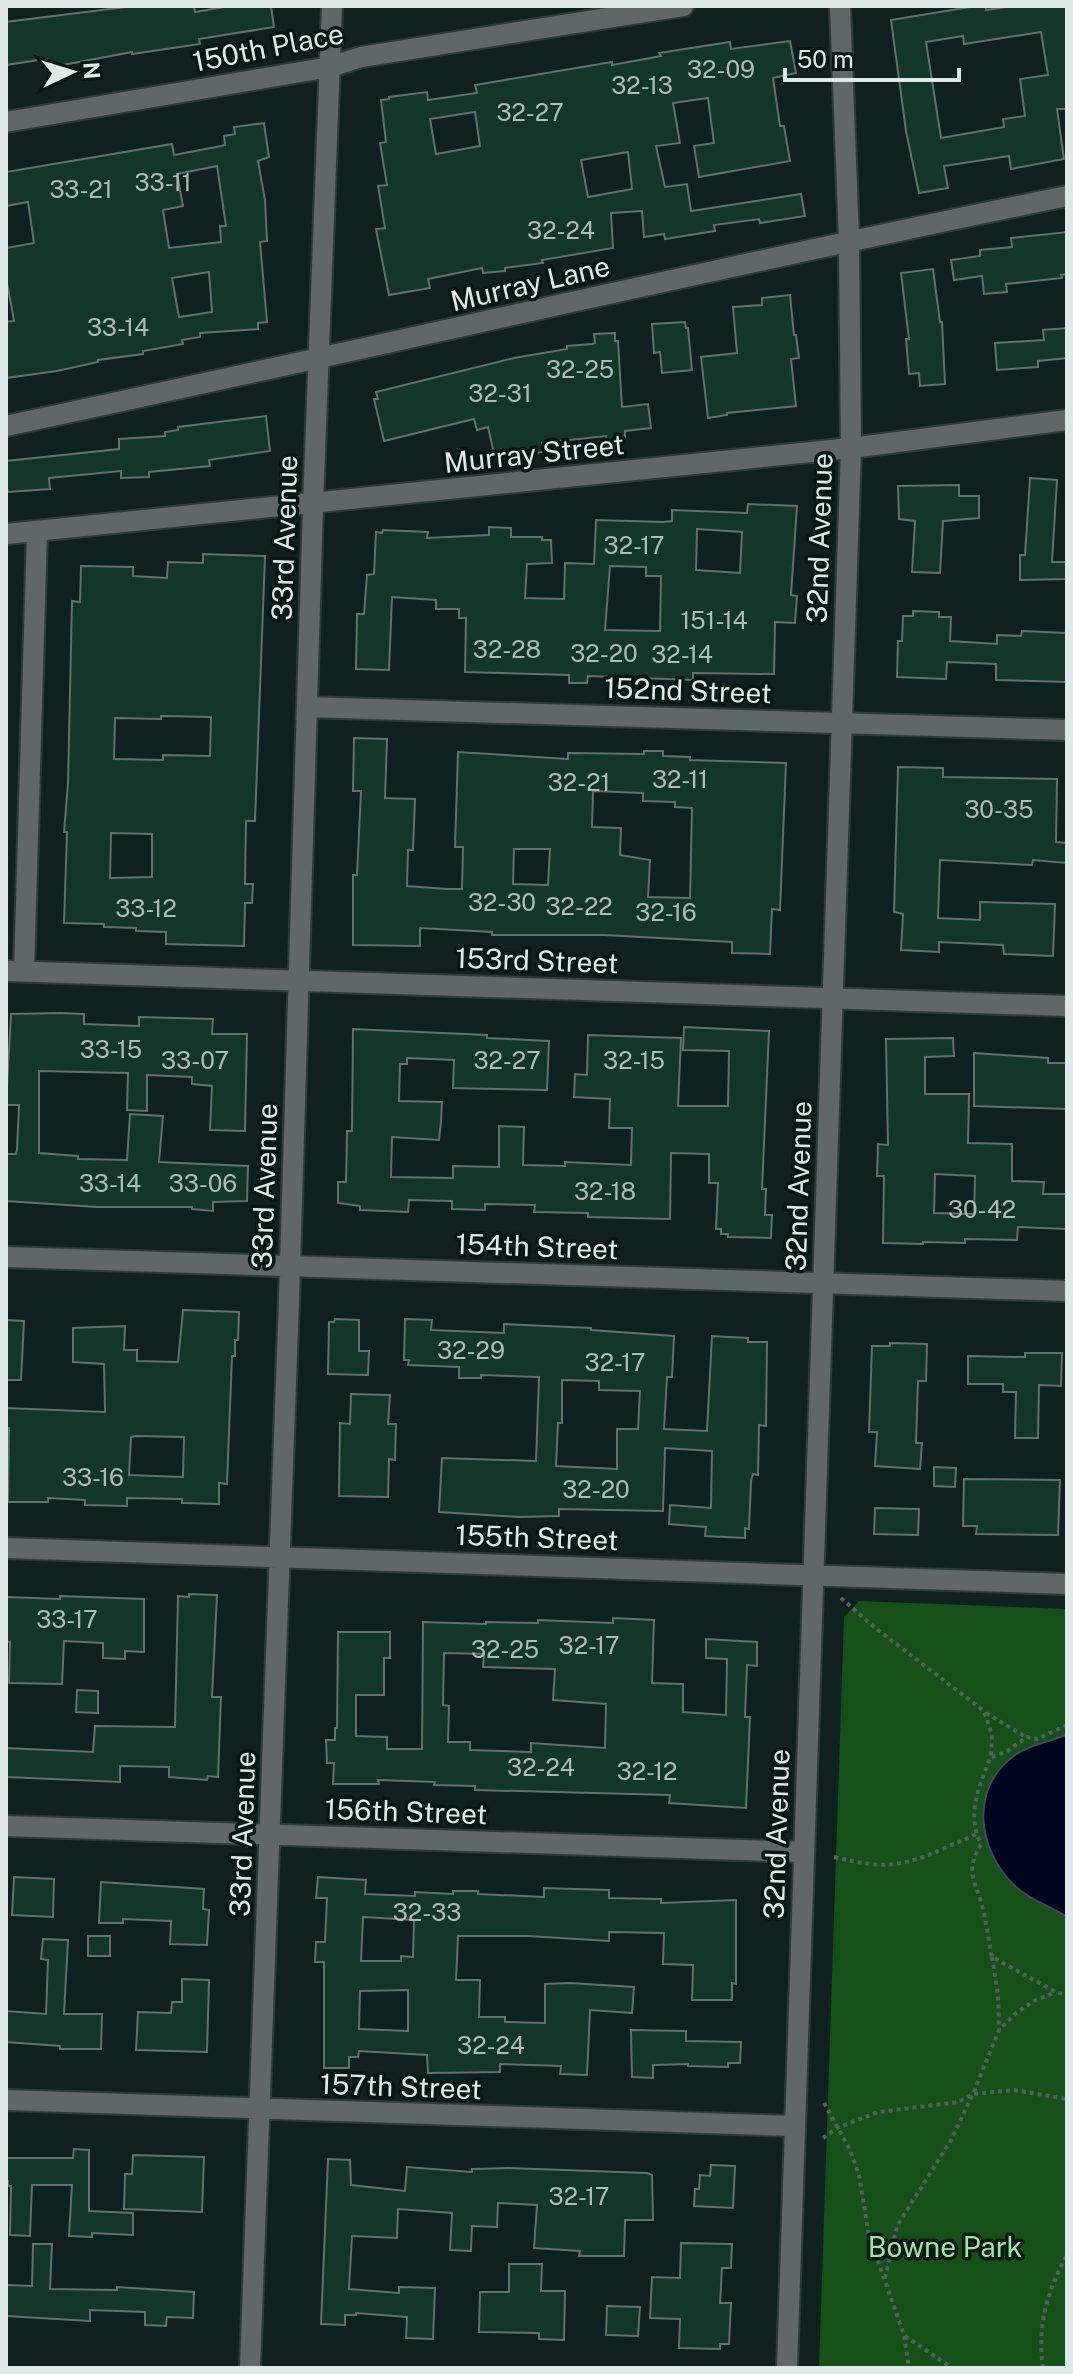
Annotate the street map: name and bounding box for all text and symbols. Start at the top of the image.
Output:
street label: 150th Place [190,16,346,78]
north arrow [32,32,112,112]
scale bar [785,32,959,82]
text: 50 m [797,45,854,73]
house number: 32-09 [687,55,755,83]
text: N [78,61,106,80]
house number: 32-13 [611,71,673,99]
house number: 32-27 [496,98,564,126]
house number: 33-11 [135,168,191,196]
house number: 33-21 [49,175,113,203]
house number: 32-24 [527,216,595,244]
street label: Murray Lane [447,249,613,317]
house number: 33-14 [87,313,149,341]
house number: 32-25 [546,355,614,383]
house number: 32-31 [468,379,532,407]
street label: Murray Street [442,427,626,479]
street label: 32nd Avenue [800,452,838,624]
street label: 33rd Avenue [265,455,303,621]
house number: 32-17 [604,531,664,559]
house number: 151-14 [680,606,748,634]
house number: 32-28 [473,635,541,663]
house number: 32-20 [570,639,638,667]
house number: 32-14 [651,640,713,668]
street label: 152nd Street [604,671,772,709]
house number: 32-11 [652,765,708,793]
house number: 32-21 [548,768,610,796]
house number: 30-35 [964,795,1034,823]
house number: 32-30 [468,888,536,916]
house number: 32-22 [545,892,613,920]
house number: 33-12 [115,894,177,922]
house number: 32-16 [635,898,697,926]
street label: 153rd Street [455,941,619,979]
house number: 33-15 [80,1035,142,1063]
house number: 33-07 [161,1046,229,1074]
house number: 32-27 [473,1046,541,1074]
house number: 32-15 [603,1046,665,1074]
street label: 32nd Avenue [779,1100,817,1272]
street label: 33rd Avenue [245,1103,283,1269]
house number: 33-14 [79,1169,141,1197]
house number: 33-06 [169,1169,237,1197]
house number: 32-18 [574,1177,636,1205]
house number: 30-42 [948,1195,1016,1223]
street label: 154th Street [455,1227,619,1265]
house number: 32-29 [437,1336,505,1364]
house number: 32-17 [585,1348,645,1376]
house number: 33-16 [62,1463,124,1491]
house number: 32-20 [562,1475,630,1503]
street label: 155th Street [455,1518,619,1556]
house number: 33-17 [36,1605,98,1633]
house number: 32-17 [559,1631,619,1659]
house number: 32-25 [471,1635,539,1663]
street label: 32nd Avenue [757,1748,795,1920]
street label: 33rd Avenue [223,1751,261,1917]
house number: 32-24 [507,1753,575,1781]
house number: 32-12 [617,1757,677,1785]
street label: 156th Street [324,1792,488,1830]
house number: 32-33 [393,1898,461,1926]
house number: 32-24 [457,2031,525,2059]
street label: 157th Street [320,2067,482,2105]
house number: 32-17 [549,2182,609,2210]
park label: Bowne Park [868,2230,1022,2263]

